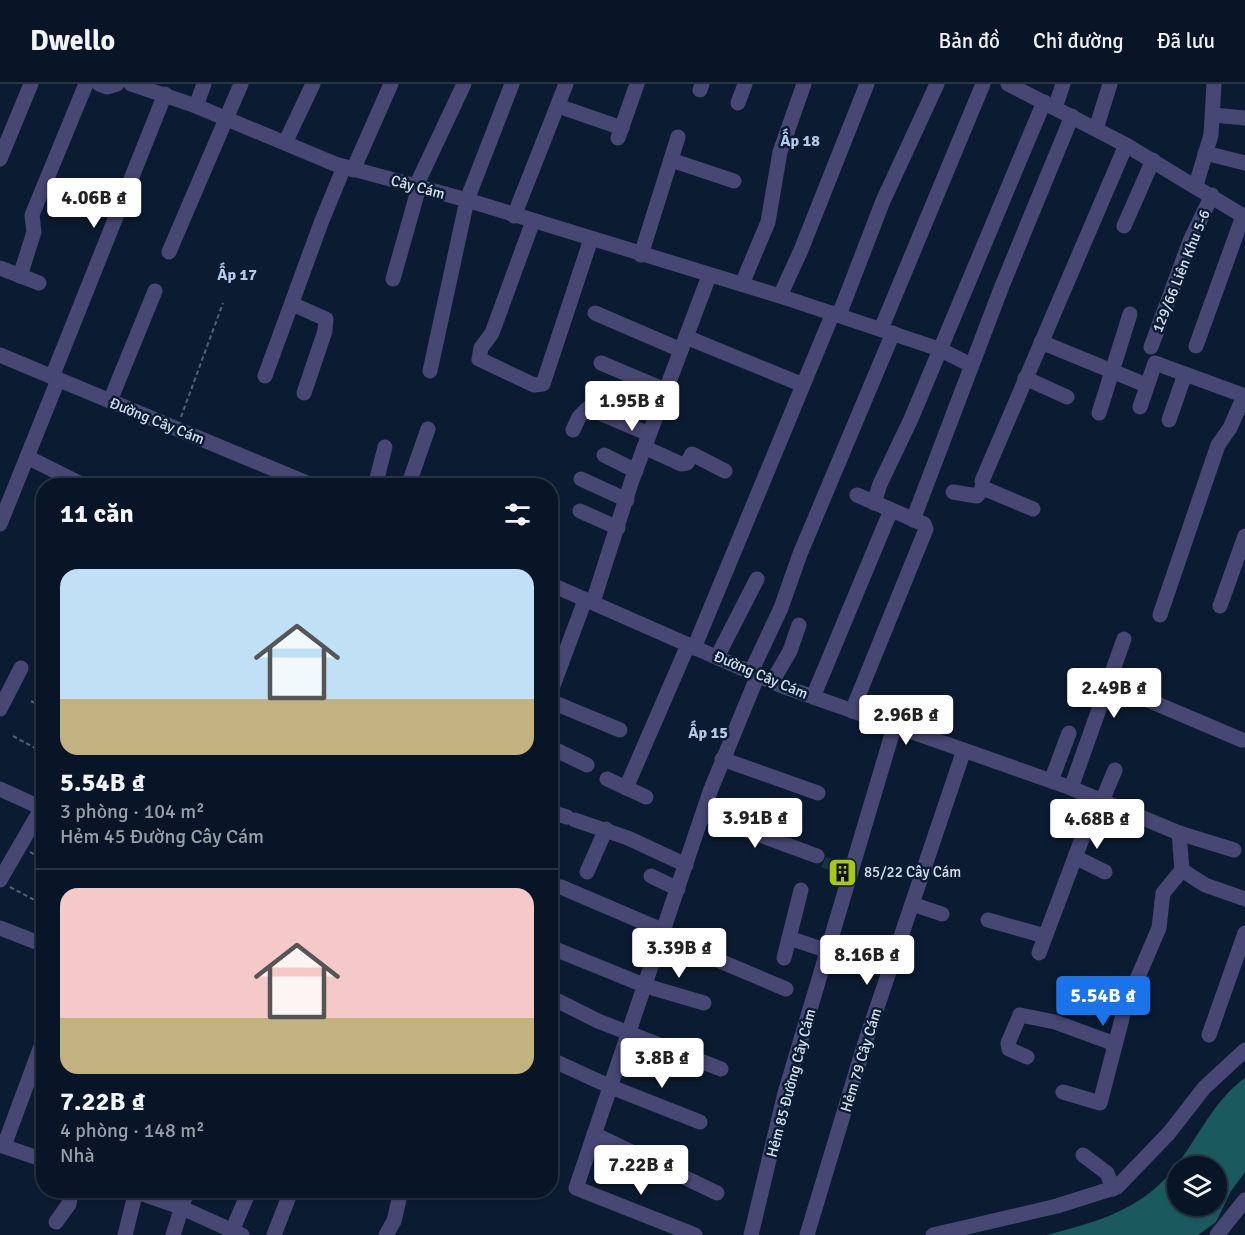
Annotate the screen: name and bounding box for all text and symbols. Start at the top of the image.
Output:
text: Dwello [30,24,115,58]
text: Bản đồ [939,28,1000,54]
text: Chỉ đường [1033,28,1124,54]
text: Đã lưu [1157,28,1215,54]
district label: Ấp 18 [780,128,820,151]
street label: Cây Cám [389,171,447,203]
pin: 4.06B ₫ [39,178,149,229]
text: 4.06B ₫ [61,185,127,210]
street label: 129/66 Liên Khu 5-6 [1148,207,1214,335]
district label: Ấp 17 [217,262,257,285]
pin: 1.95B ₫ [577,381,687,432]
text: 1.95B ₫ [599,388,665,413]
street label: Đường Cây Cám [107,394,207,448]
text: 11 căn [60,498,134,530]
icon: filters [501,498,534,531]
icon: home [243,608,351,716]
street label: Đường Cây Cám [711,647,811,703]
pin: 2.49B ₫ [1059,668,1169,719]
text: 2.49B ₫ [1081,675,1147,700]
pin: 2.96B ₫ [851,695,961,746]
text: 2.96B ₫ [873,702,939,727]
district label: Ấp 15 [688,720,728,743]
text: 5.54B ₫ [60,767,145,799]
pin: 3.91B ₫ [700,798,810,849]
text: 3 phòng · 104 m² [60,799,205,824]
pin: 4.68B ₫ [1042,799,1152,850]
text: 3.91B ₫ [722,805,788,830]
text: 4.68B ₫ [1064,806,1130,831]
text: Hẻm 45 Đường Cây Cám [60,824,264,849]
building icon: 85/22 Cây Cám [827,856,859,888]
place label: 85/22 Cây Cám [864,863,961,881]
icon: home [243,927,351,1035]
pin: 3.39B ₫ [624,928,734,979]
text: 3.39B ₫ [646,935,712,960]
pin: 8.16B ₫ [812,935,922,986]
text: 8.16B ₫ [834,942,900,967]
pin: 5.54B ₫ [1048,976,1158,1027]
text: 5.54B ₫ [1070,983,1136,1008]
street label: Hẻm 79 Cây Cám [837,1006,885,1114]
street label: Hẻm 85 Đường Cây Cám [763,1007,820,1159]
pin: 3.8B ₫ [613,1038,711,1089]
text: 3.8B ₫ [635,1045,689,1070]
text: 7.22B ₫ [60,1086,145,1118]
text: 4 phòng · 148 m² [60,1118,205,1143]
text: Nhà [60,1143,95,1168]
pin: 7.22B ₫ [586,1145,696,1196]
text: 7.22B ₫ [608,1152,674,1177]
map controls [1167,1156,1227,1216]
button: layers [1167,1156,1227,1216]

